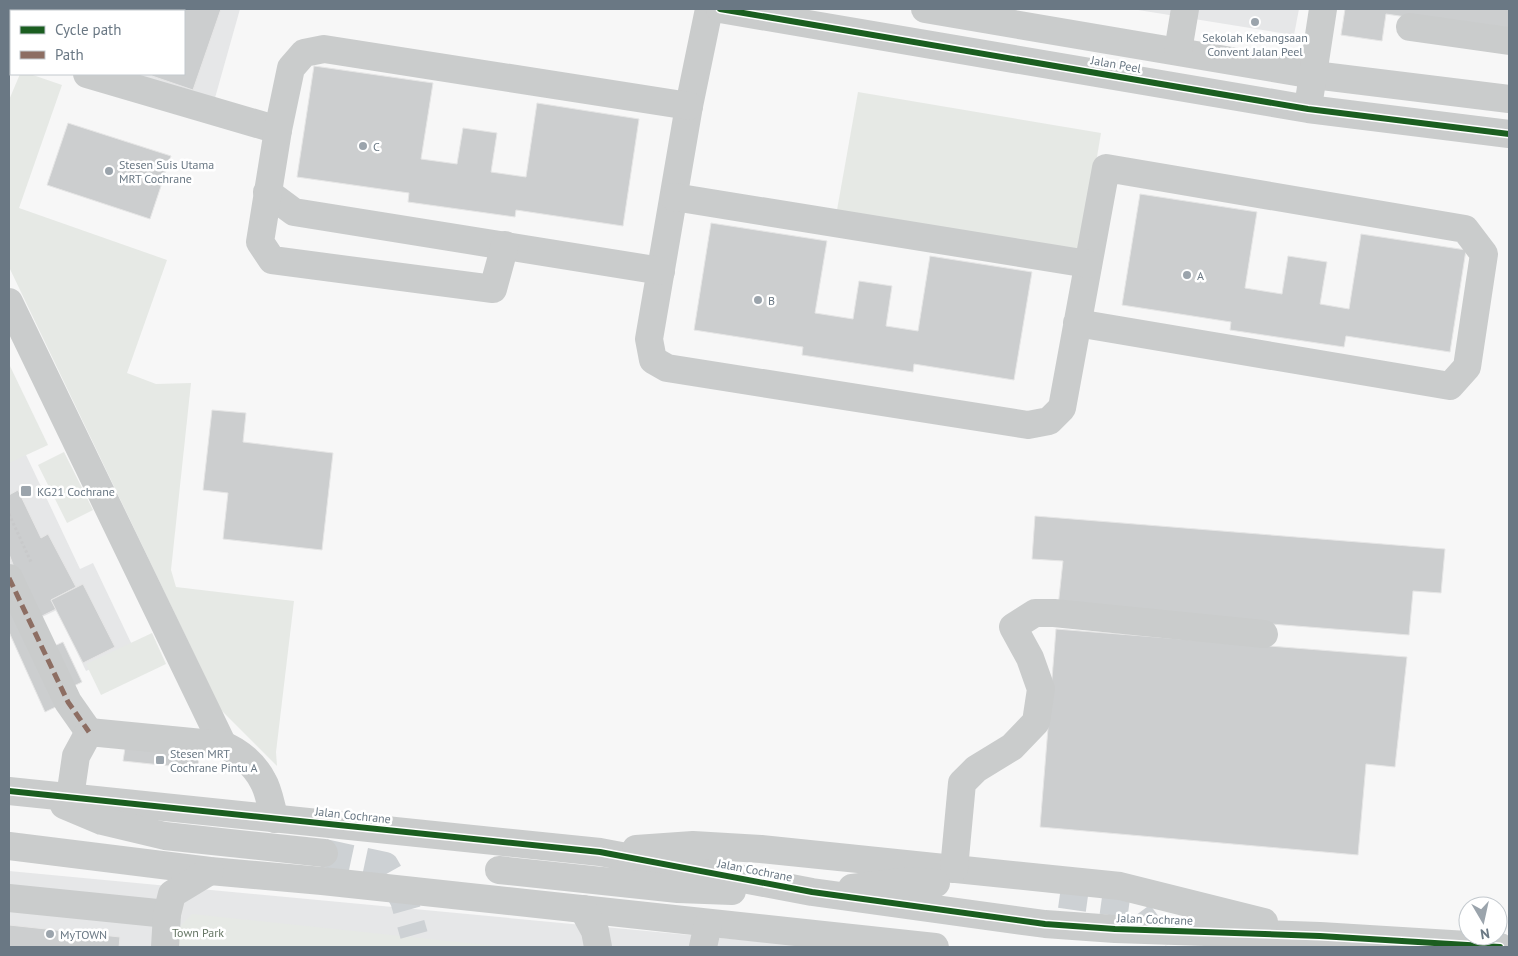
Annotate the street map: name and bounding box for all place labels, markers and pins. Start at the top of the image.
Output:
marker: Sekolah Kebangsaan Convent Jalan Peel [1249,16,1261,28]
place label: Sekolah Kebangsaan Convent Jalan Peel [1202,30,1308,59]
place label: C [373,139,380,154]
marker: C [357,140,369,152]
place label: Stesen Suis Utama MRT Cochrane [119,157,214,186]
marker: Stesen Suis Utama MRT Cochrane [103,165,115,177]
place label: A [1197,268,1204,283]
marker: A [1181,269,1193,281]
place label: B [768,293,775,308]
marker: B [752,294,764,306]
marker: KG21 Cochrane [19,484,33,498]
place label: KG21 Cochrane [37,484,115,499]
place label: Stesen MRT Cochrane Pintu A [170,746,258,775]
marker: Stesen MRT Cochrane Pintu A [154,754,166,766]
place label: MyTOWN [60,927,107,942]
marker: MyTOWN [44,928,56,940]

